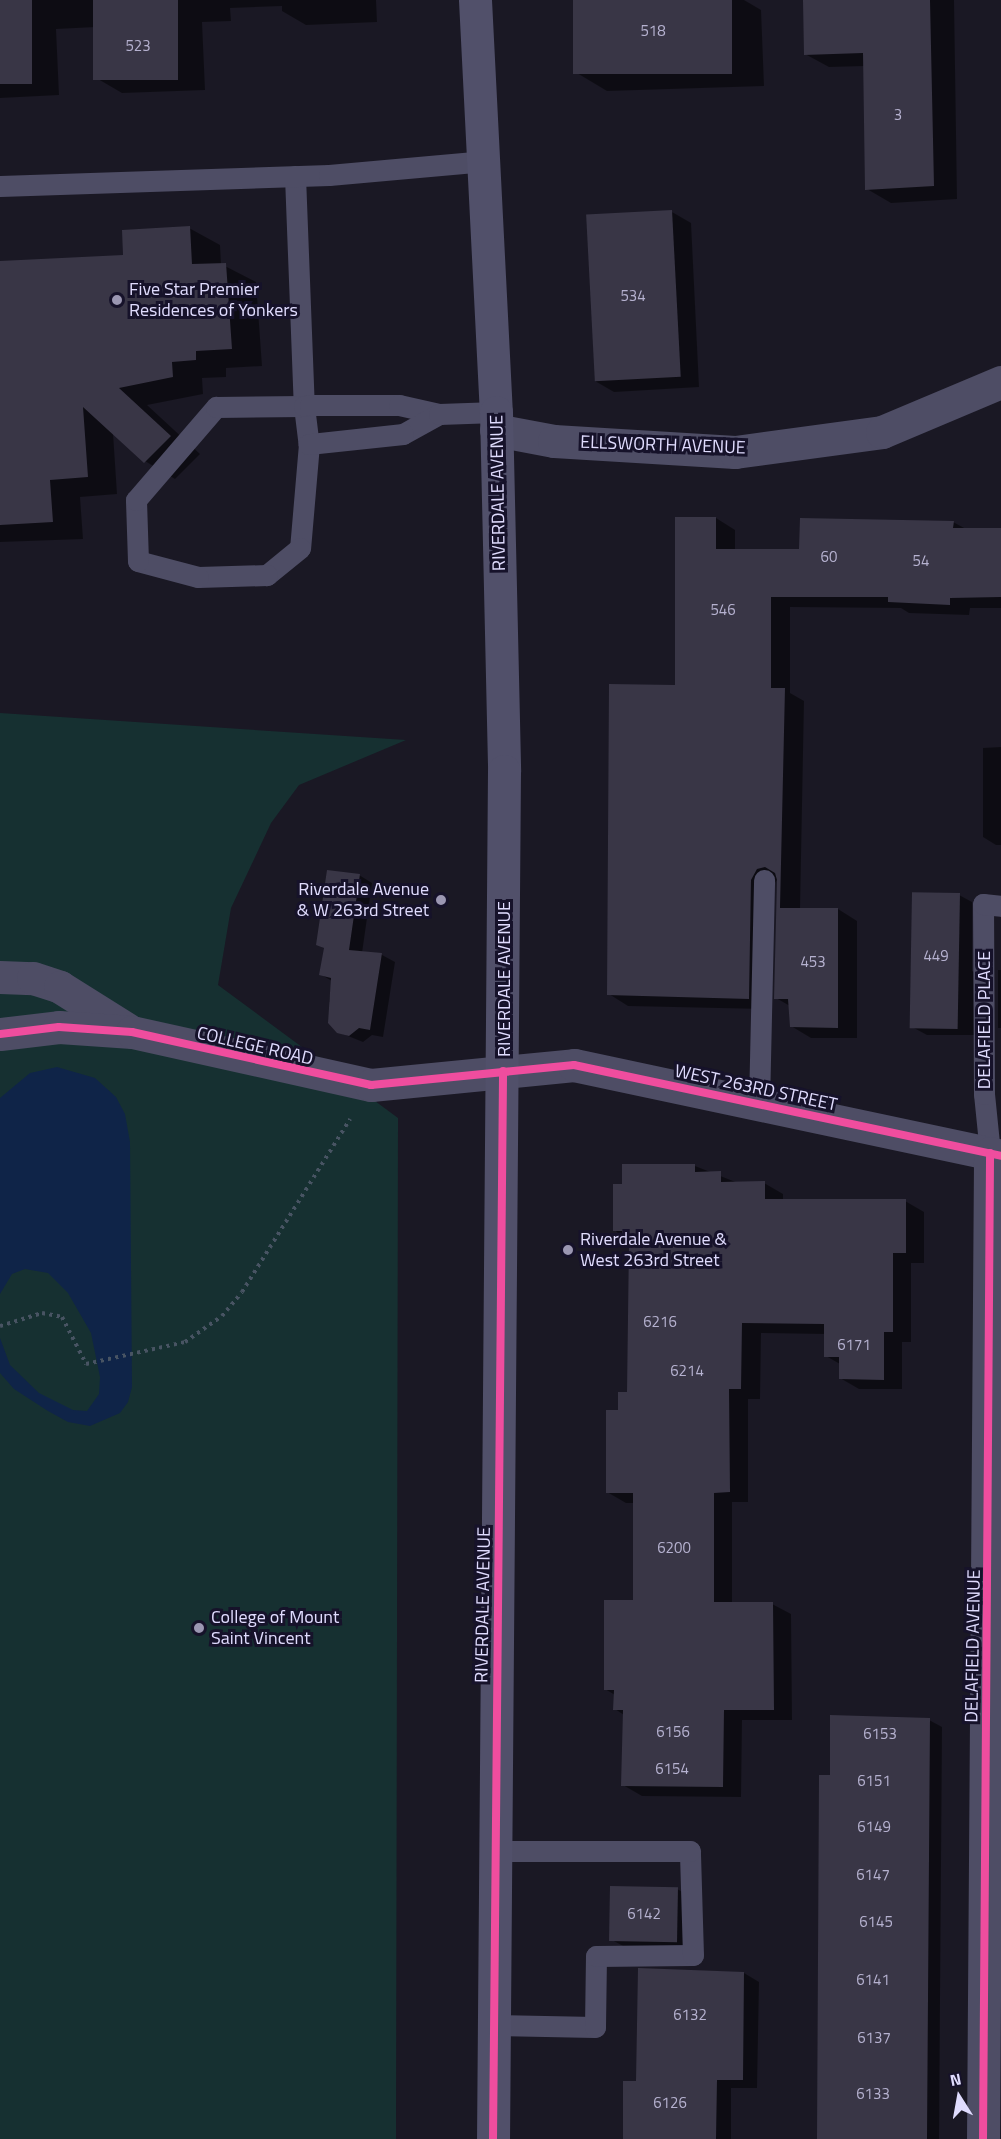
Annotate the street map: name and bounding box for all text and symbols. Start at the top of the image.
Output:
house number: 518 [640,22,666,40]
house number: 523 [125,37,151,55]
house number: 3 [894,106,902,124]
place label: Five Star Premier Residences of Yonkers [129,279,298,322]
house number: 534 [620,287,646,305]
marker: Five Star Premier Residences of Yonkers [110,293,124,307]
street label: RIVERDALE AVENUE [486,415,510,571]
street label: ELLSWORTH AVENUE [580,431,746,459]
house number: 60 [821,548,837,566]
house number: 54 [913,552,929,570]
house number: 546 [710,601,736,619]
place label: Riverdale Avenue & W 263rd Street [297,879,429,922]
marker: Riverdale Avenue & W 263rd Street [434,893,448,907]
street label: RIVERDALE AVENUE [493,901,515,1057]
house number: 449 [923,947,949,965]
street label: DELAFIELD PLACE [973,951,995,1089]
house number: 453 [800,953,826,971]
street label: COLLEGE ROAD [195,1022,315,1070]
street label: WEST 263RD STREET [673,1060,839,1116]
place label: Riverdale Avenue & West 263rd Street [580,1229,727,1272]
marker: Riverdale Avenue & West 263rd Street [561,1243,575,1257]
house number: 6216 [643,1313,677,1331]
house number: 6171 [837,1336,871,1354]
house number: 6214 [670,1362,704,1380]
street label: RIVERDALE AVENUE [471,1527,495,1683]
house number: 6200 [657,1539,691,1557]
street label: DELAFIELD AVENUE [961,1569,985,1723]
place label: College of Mount Saint Vincent [211,1607,339,1650]
marker: College of Mount Saint Vincent [192,1621,206,1635]
house number: 6156 [656,1723,690,1741]
house number: 6153 [863,1725,897,1743]
house number: 6154 [655,1760,689,1778]
house number: 6151 [857,1772,891,1790]
house number: 6149 [857,1818,891,1836]
house number: 6147 [856,1866,890,1884]
house number: 6142 [627,1905,661,1923]
house number: 6145 [859,1913,893,1931]
house number: 6141 [856,1971,890,1989]
house number: 6132 [673,2006,707,2024]
house number: 6137 [857,2029,891,2047]
text: N [948,2066,963,2092]
north arrow [929,2067,989,2127]
house number: 6133 [856,2085,890,2103]
house number: 6126 [653,2094,687,2112]

